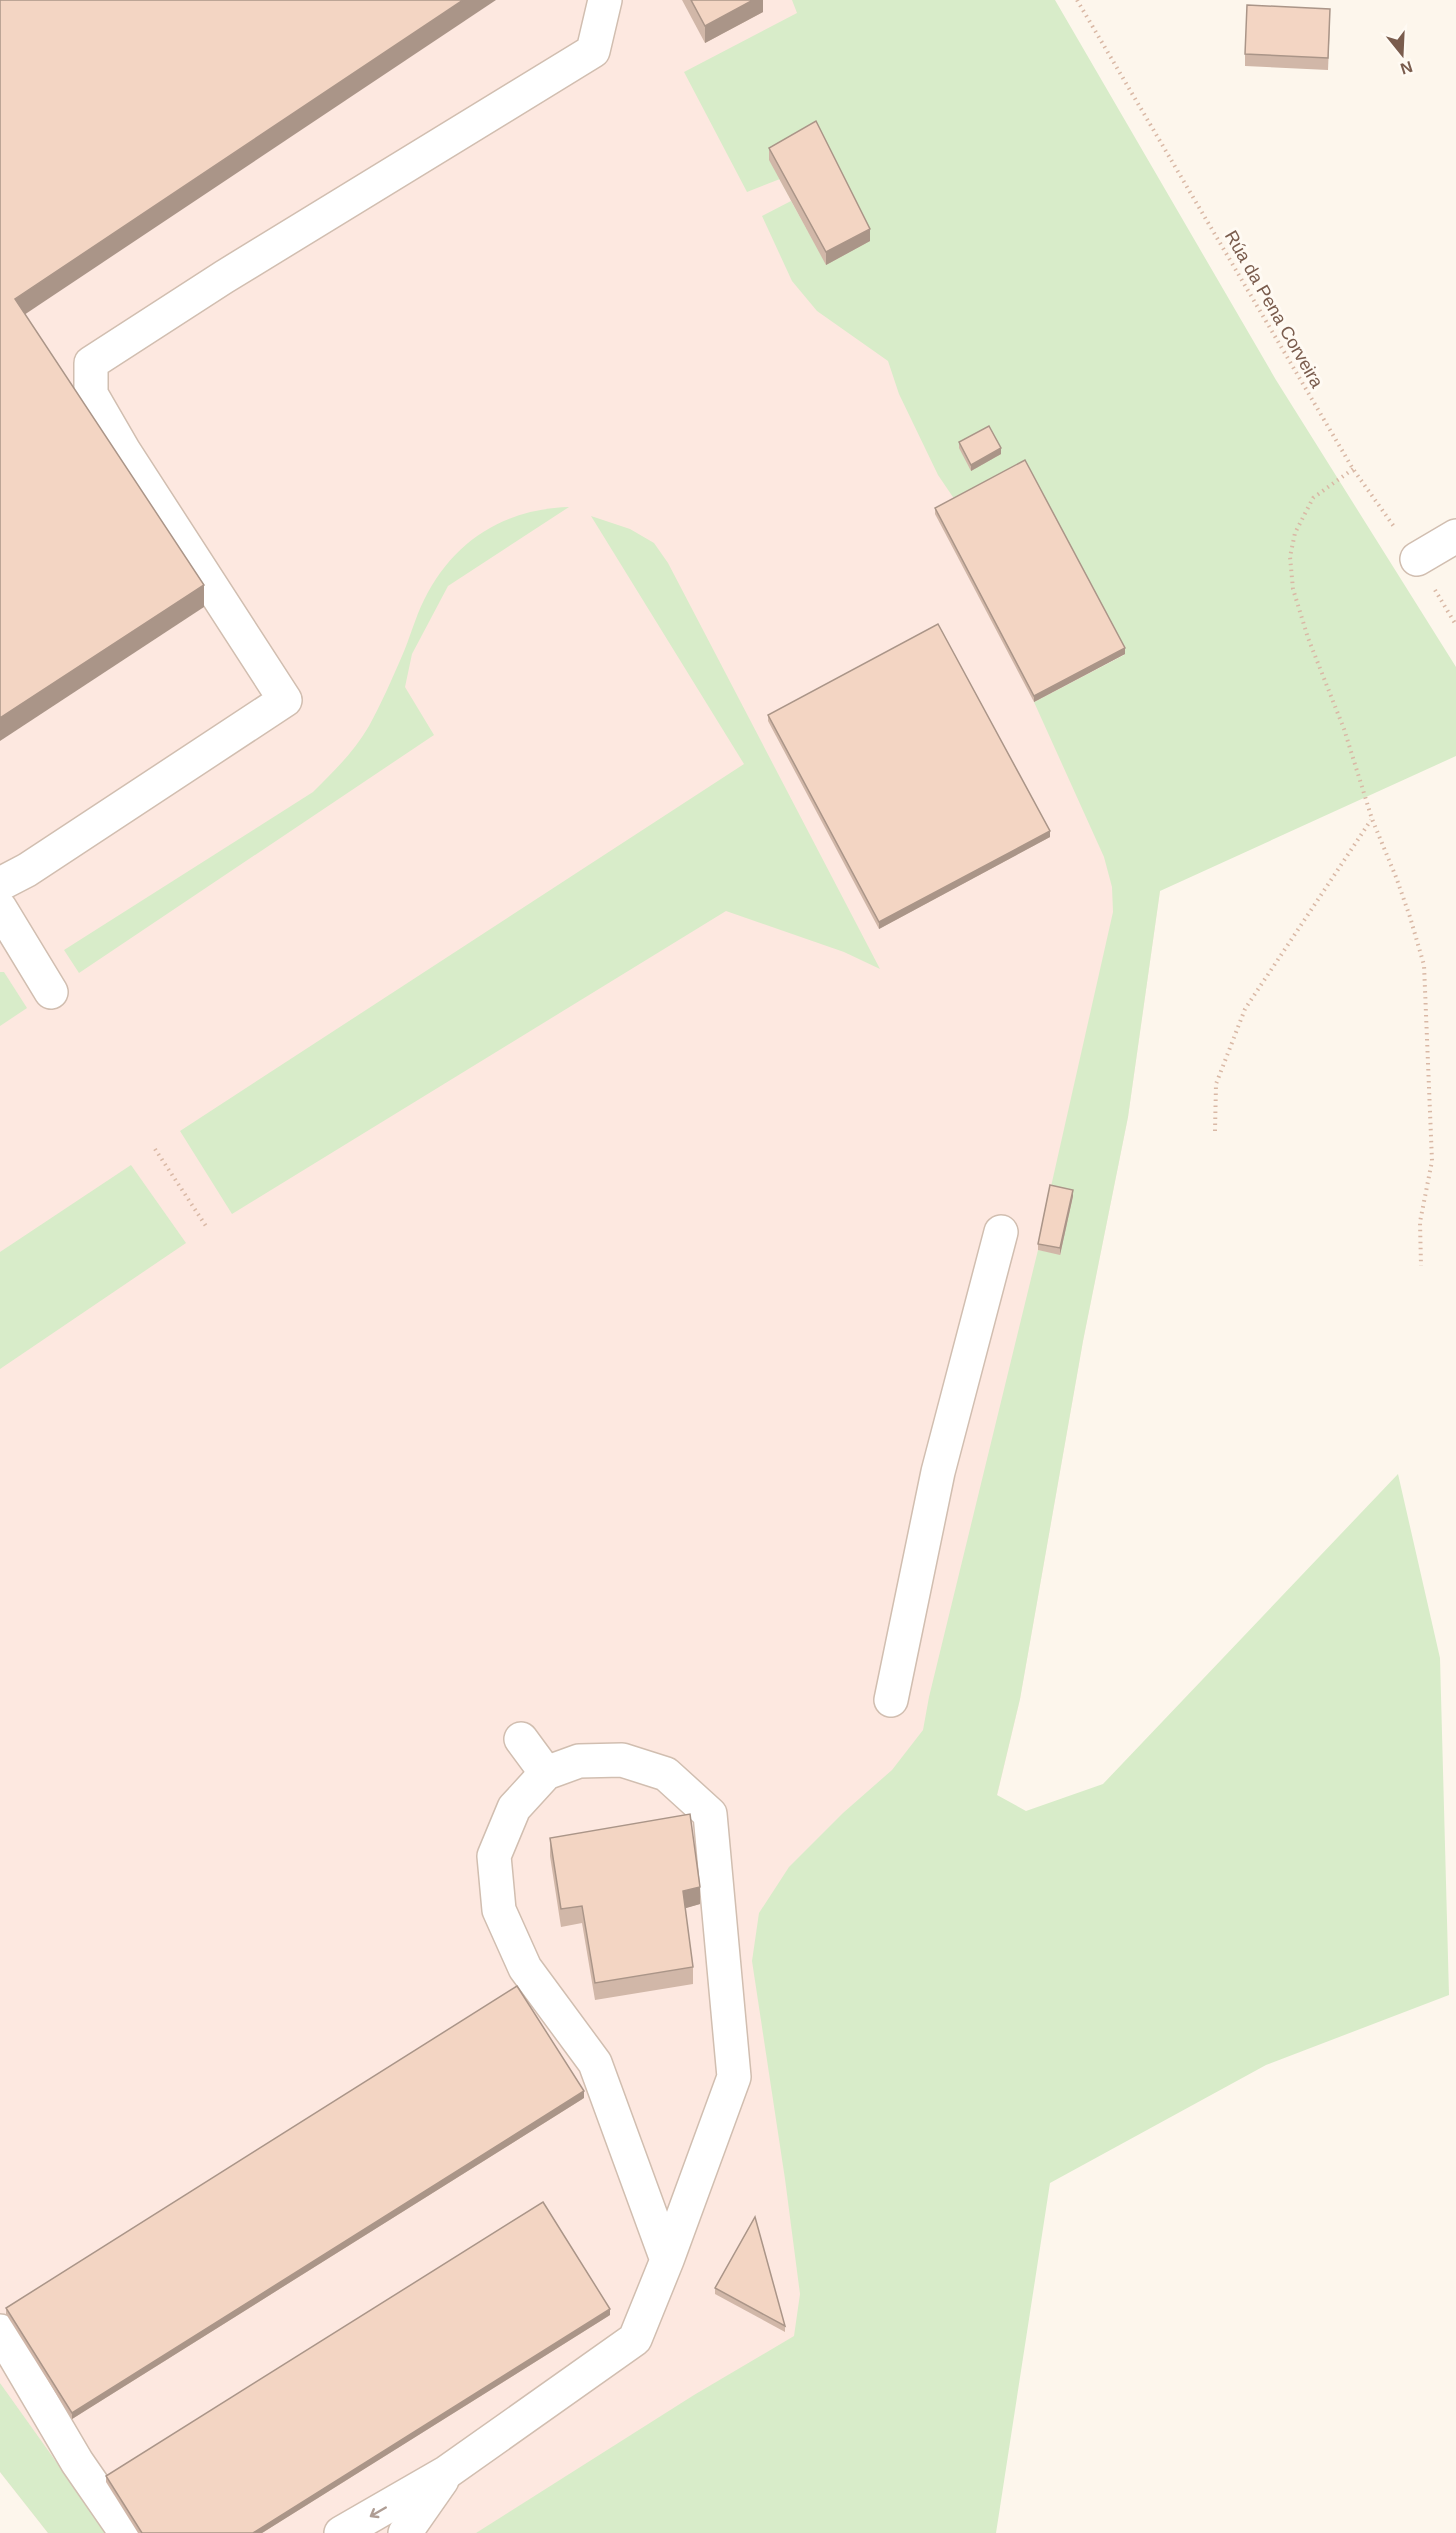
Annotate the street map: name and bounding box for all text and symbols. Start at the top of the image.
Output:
north arrow [1372,24,1432,84]
text: N [1398,58,1415,78]
street label: Rúa da Pena Corveira [1221,227,1328,392]
one-way arrow [370,2506,387,2518]

